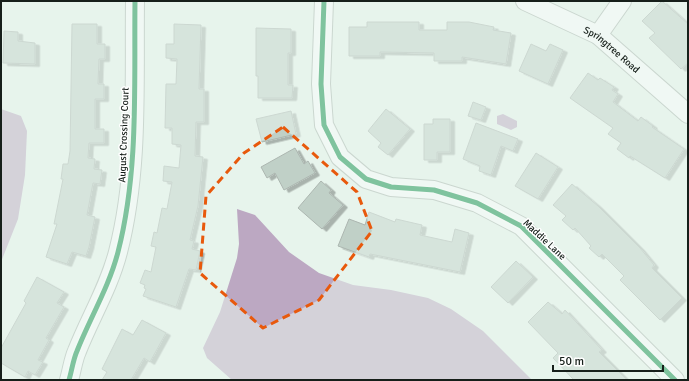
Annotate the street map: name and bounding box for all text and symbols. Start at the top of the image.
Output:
street label: Springtree Road [581,24,642,76]
street label: August Crossing Court [116,87,132,183]
street label: Maddie Lane [520,217,568,263]
scale bar [553,347,663,373]
text: 50 m [559,354,584,369]

